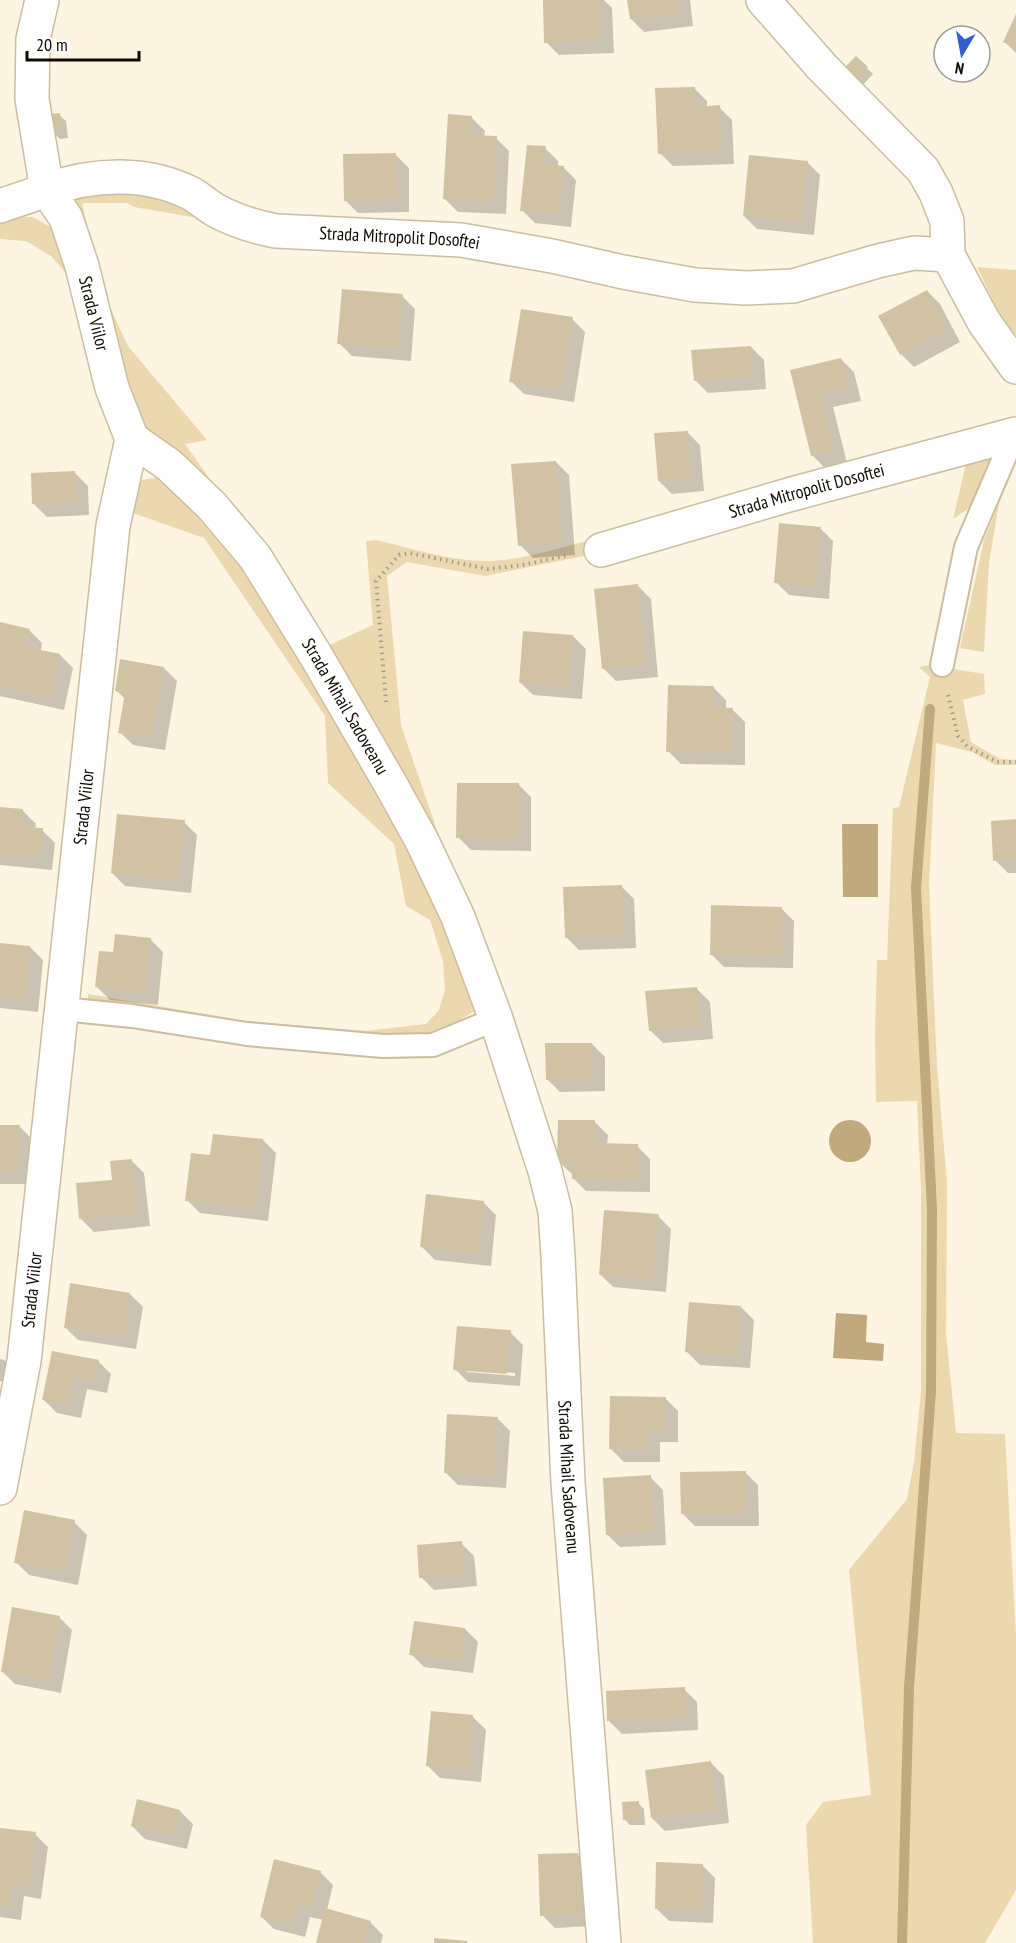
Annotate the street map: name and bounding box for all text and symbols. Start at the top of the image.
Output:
scale bar [27,24,140,62]
north arrow [932,24,992,84]
text: 20 m [36,33,68,56]
text: N [953,58,965,79]
street label: Strada Mitropolit Dosoftei [319,221,482,254]
street label: Strada Viilor [74,274,114,353]
street label: Strada Mitropolit Dosoftei [726,458,887,523]
street label: Strada Mihail Sadoveanu [297,634,394,778]
street label: Strada Viilor [68,768,99,846]
street label: Strada Viilor [16,1251,47,1329]
street label: Strada Mihail Sadoveanu [553,1400,585,1554]

